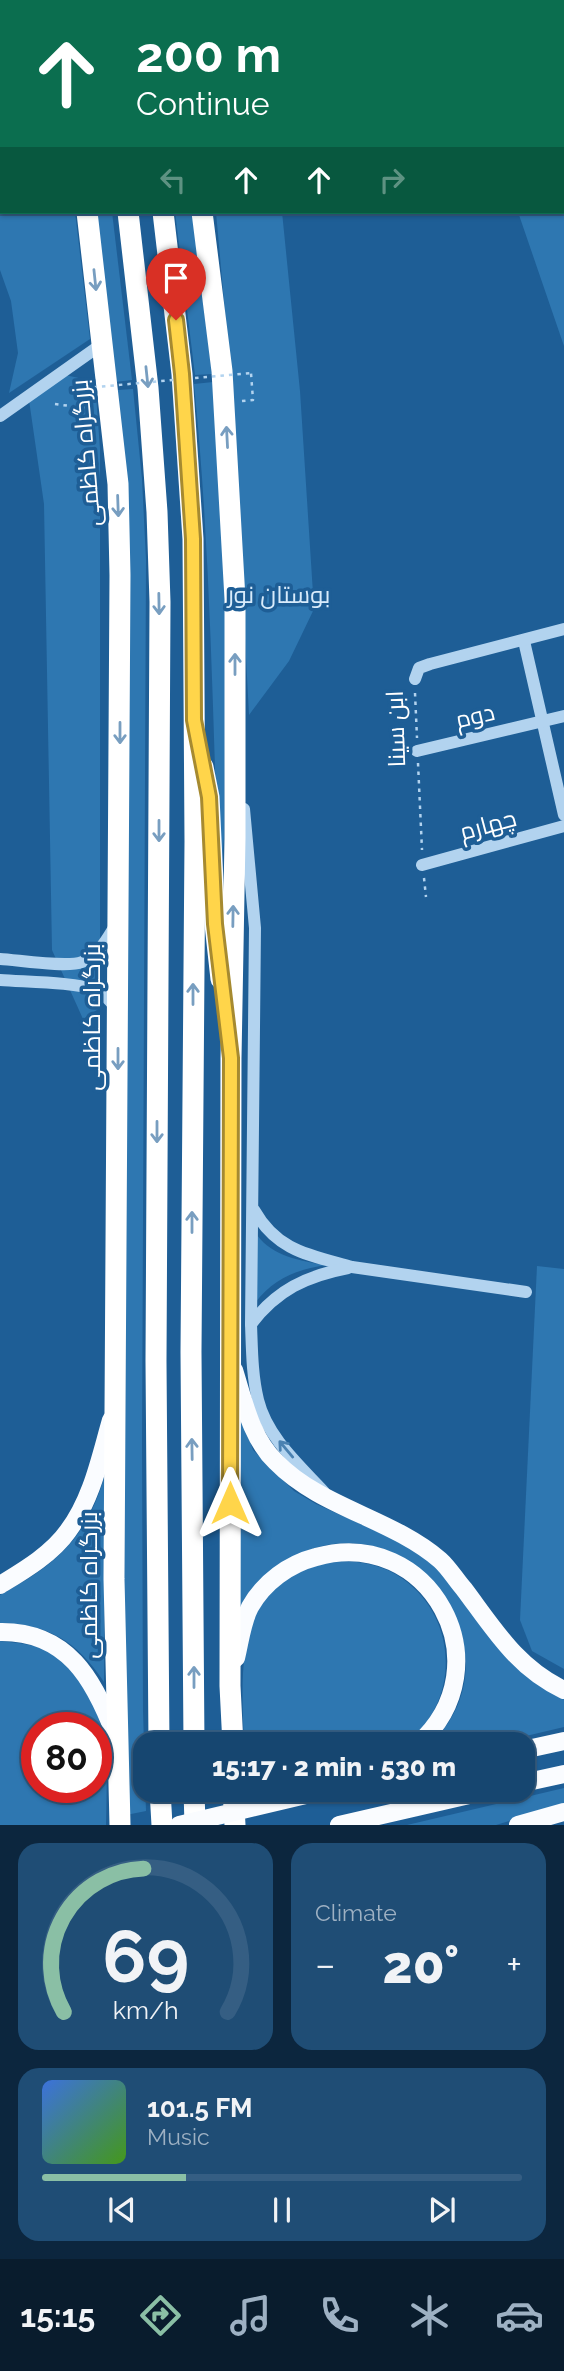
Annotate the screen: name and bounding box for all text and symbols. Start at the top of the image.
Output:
text: 200 m [136,26,281,83]
icon: ahead [21,28,112,119]
text: Continue [136,85,270,122]
icon: left [154,161,192,199]
icon: ahead [227,161,265,199]
icon: ahead [300,161,338,199]
icon: right [373,161,411,199]
pin [146,248,206,320]
icon: arrive [157,259,195,297]
one-way arrow [88,268,101,290]
one-way arrow [141,365,154,388]
street label: بزرگراه کاظمی [65,378,106,528]
one-way arrow [220,426,233,449]
one-way arrow [112,494,125,517]
park label: بوستان نور [226,580,330,609]
one-way arrow [153,592,166,615]
one-way arrow [228,653,242,676]
street label: ابن سینا [380,690,411,768]
street label: دوم [452,697,498,736]
one-way arrow [113,721,127,744]
street label: چهارم [456,803,520,848]
one-way arrow [152,820,166,843]
one-way arrow [227,905,240,928]
street label: بزرگراه کاظمی [77,943,106,1091]
one-way arrow [186,983,200,1006]
one-way arrow [111,1047,125,1070]
one-way arrow [150,1121,164,1144]
one-way arrow [185,1210,199,1233]
one-way arrow [185,1438,199,1461]
one-way arrow [278,1440,294,1458]
position arrow [193,1466,267,1540]
street label: بزرگراه کاظمی [74,1511,103,1659]
one-way arrow [187,1665,201,1688]
speed limit sign: 80 [21,1712,112,1803]
text: 15:17 · 2 min · 530 m [212,1752,456,1782]
text: Climate [315,1899,397,1926]
text: 69 [102,1915,189,2000]
text: 20° [383,1934,459,1995]
text: − [315,1942,335,1987]
text: + [506,1942,522,1987]
text: km/h [113,1995,178,2025]
text: 101.5 FM [147,2093,253,2123]
text: Music [147,2123,210,2150]
icon: previous [103,2191,141,2229]
icon: pause [263,2191,301,2229]
icon: next [423,2191,461,2229]
icon: directions [136,2291,185,2340]
icon: music [226,2291,275,2340]
icon: phone [315,2291,364,2340]
icon: climate [405,2291,454,2340]
icon: car [495,2291,544,2340]
text: 15:15 [20,2297,95,2334]

